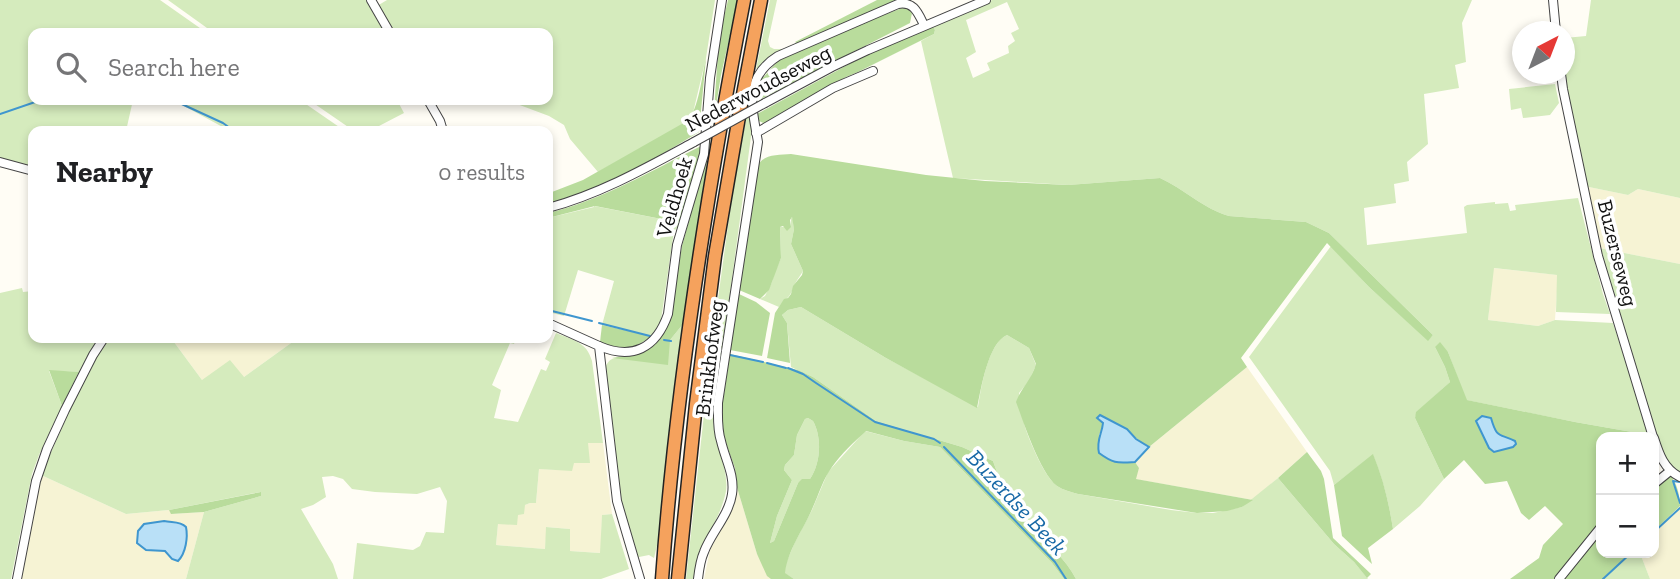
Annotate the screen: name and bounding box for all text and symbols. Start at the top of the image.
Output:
north arrow [1512,21,1575,84]
search box [28,28,553,105]
street label: Nederwoudseweg [681,39,835,137]
icon: search [52,48,90,86]
text: Search here [108,51,240,83]
text: Nearby [56,154,153,190]
street label: Veldhoek [650,154,697,241]
text: 0 results [438,158,525,186]
street label: Buzerseweg [1593,197,1643,309]
street label: Brinkhofweg [689,298,729,417]
map controls [1596,432,1659,558]
button: + [1596,432,1659,495]
water label: Buzerdse Beek [961,443,1073,561]
button: − [1596,495,1659,558]

